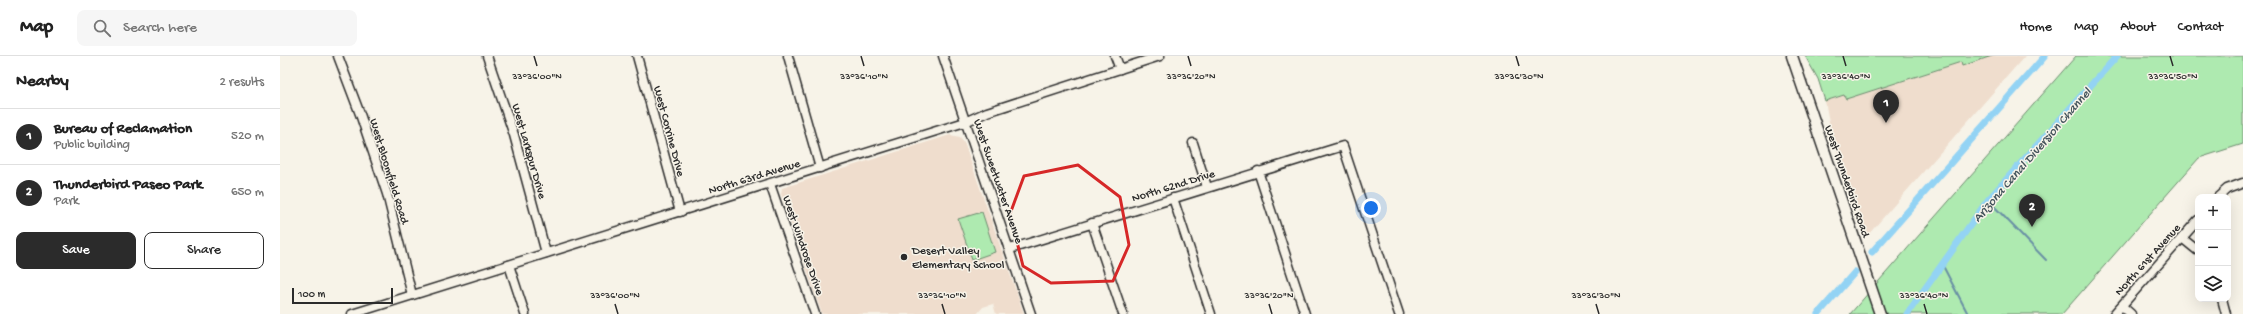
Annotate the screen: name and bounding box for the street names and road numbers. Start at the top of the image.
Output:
street label: West Corrine Drive [649,85,687,179]
street label: West Larkspur Drive [508,102,549,202]
street label: West Bloomfield Road [365,117,411,227]
street label: West Sweetwater Avenue [969,117,1025,247]
street label: West Thunderbird Road [1820,124,1872,240]
street label: North 63rd Avenue [707,157,803,198]
street label: North 62nd Drive [1130,167,1218,206]
street label: West Windrose Drive [779,194,826,298]
street label: North 61st Avenue [2113,221,2185,299]

